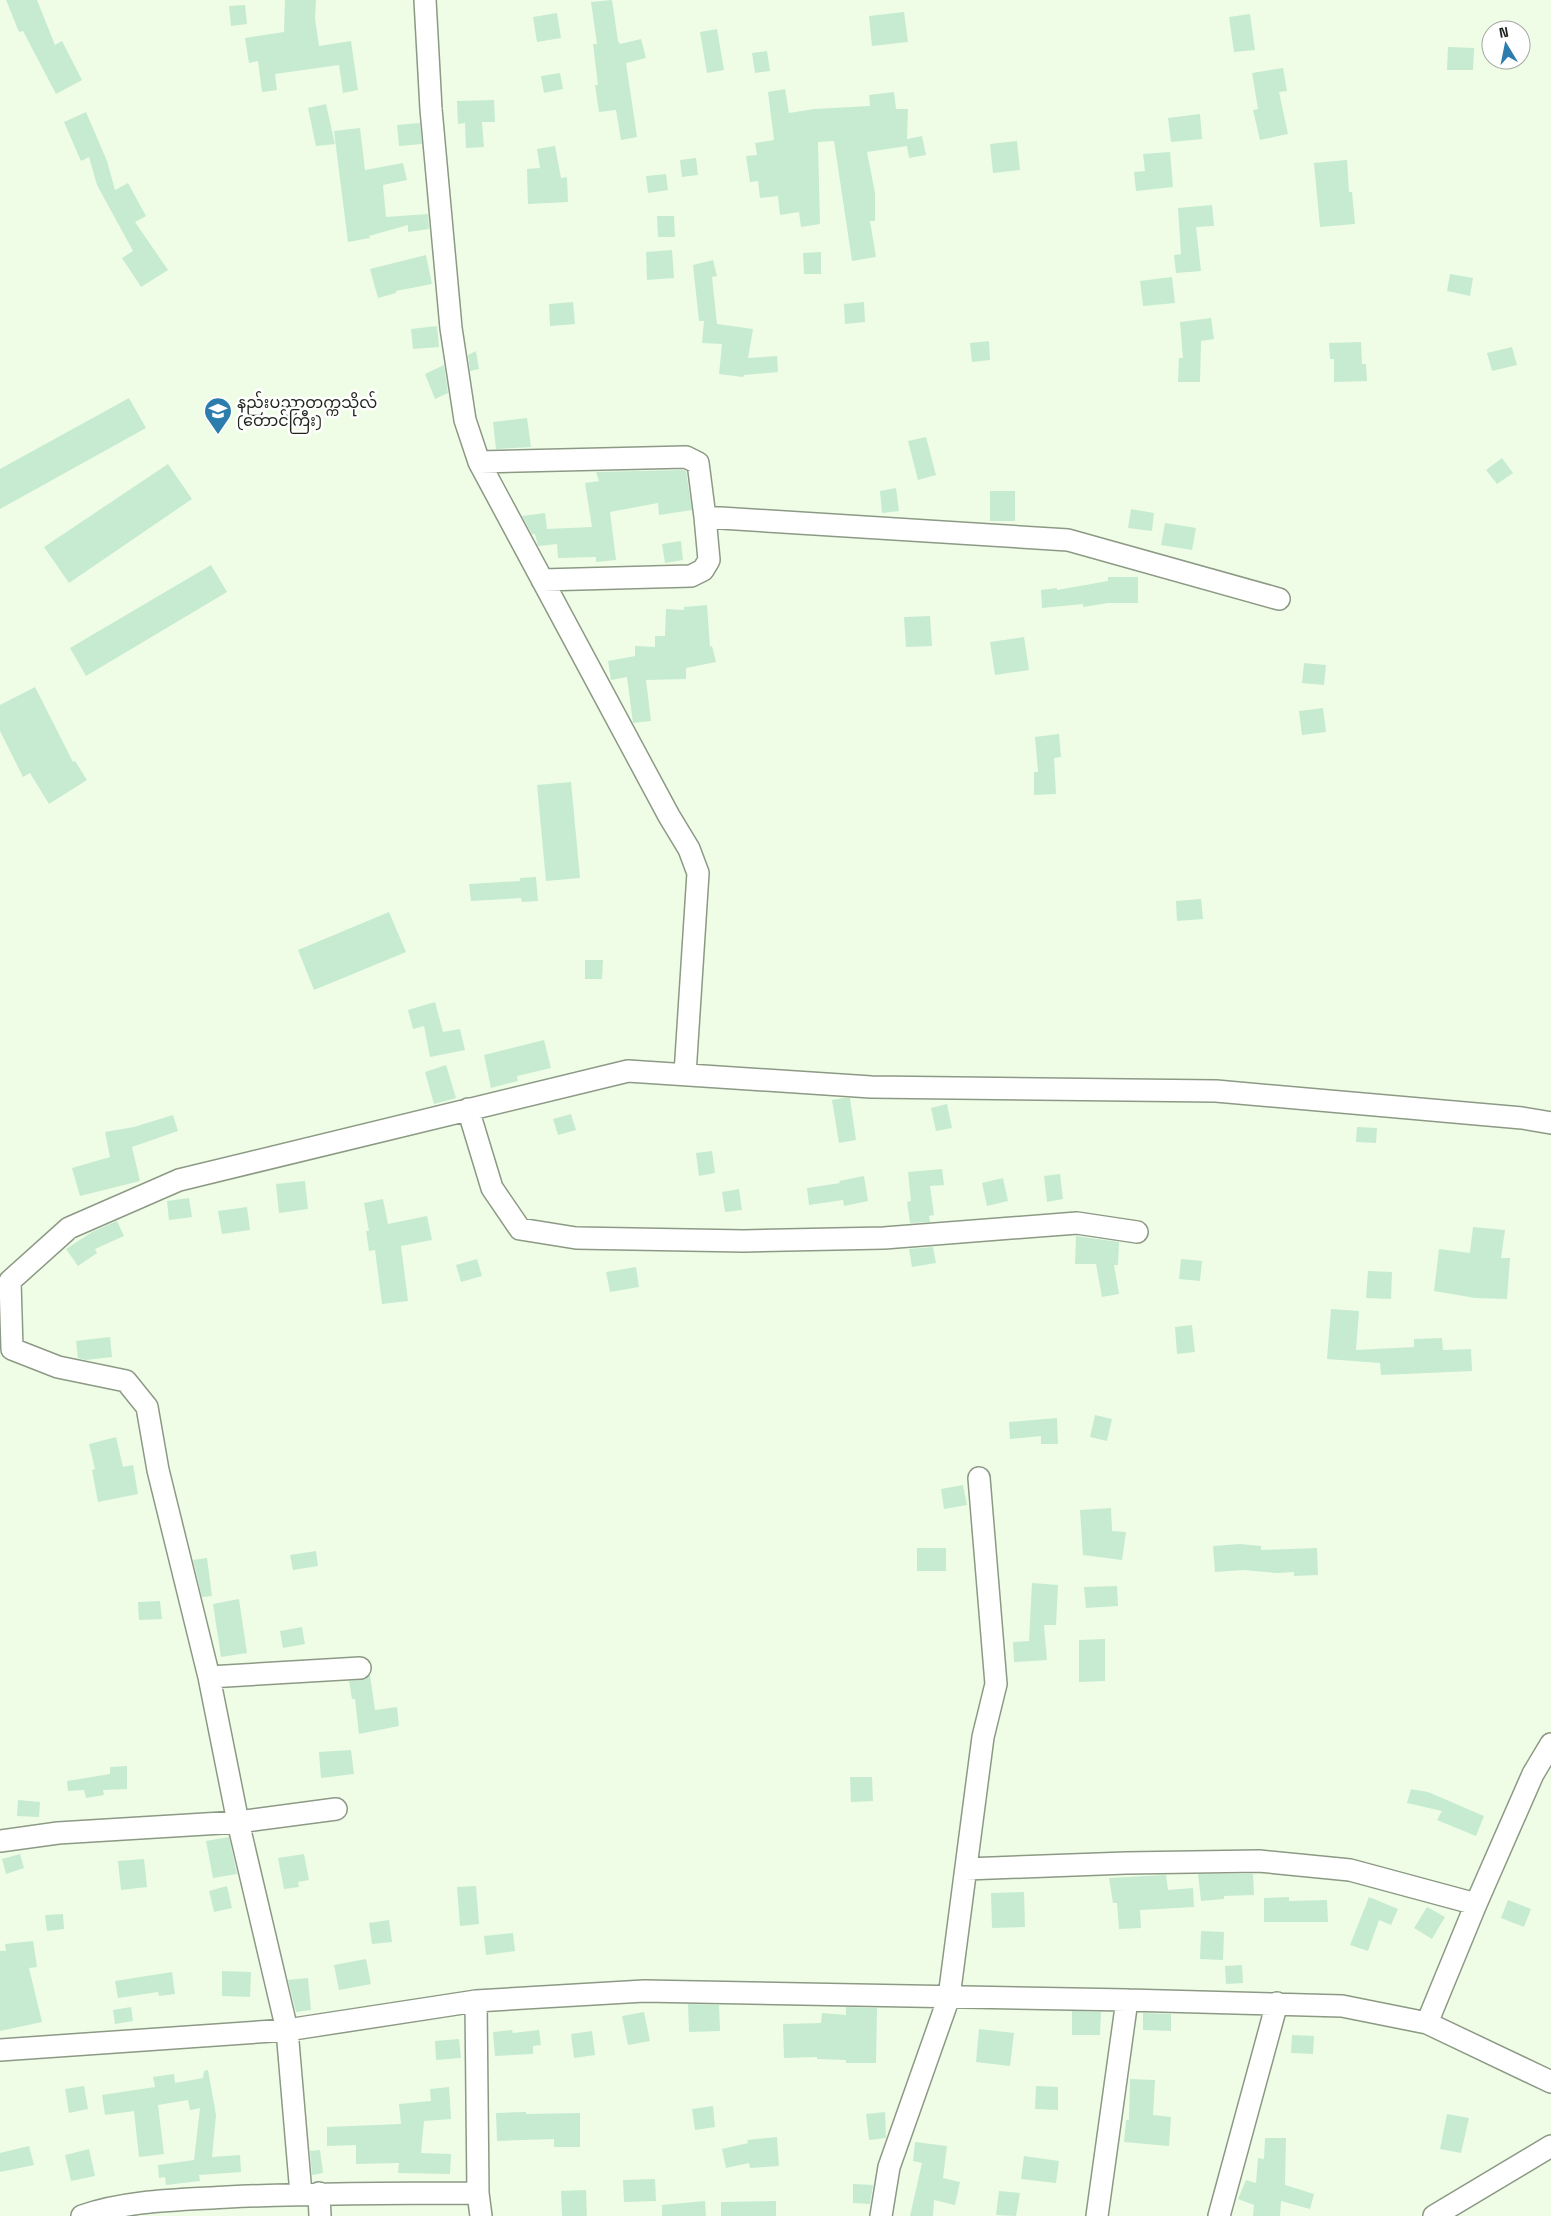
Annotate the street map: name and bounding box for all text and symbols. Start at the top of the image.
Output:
north arrow [1481,20,1531,70]
text: N [1498,23,1510,42]
place label: နည်းပညာတက္ကသိုလ် (တောင်ကြီး) [237,391,377,434]
school or university icon: နည်းပညာတက္ကသိုလ် (တောင်ကြီး) [203,396,233,435]

